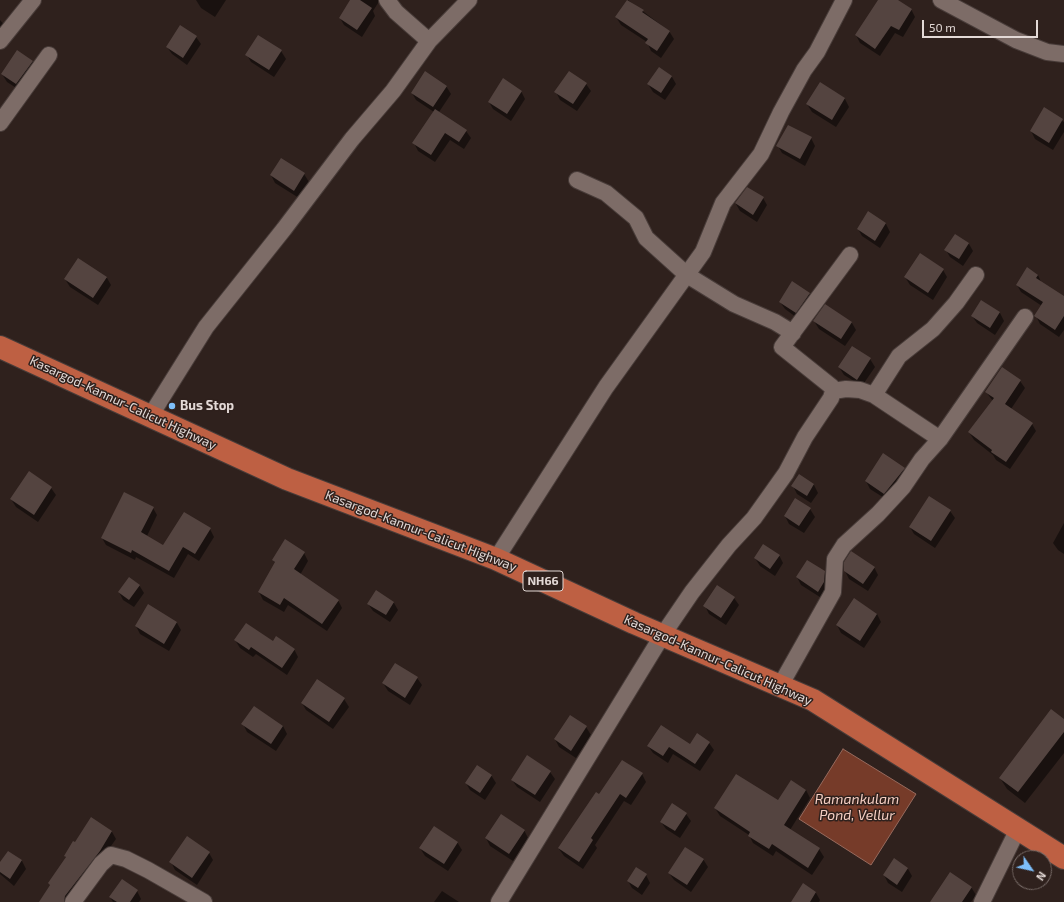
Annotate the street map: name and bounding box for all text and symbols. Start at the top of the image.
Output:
scale bar [924,12,1040,38]
text: 50 m [929,20,956,34]
street label: Kasargod-Kannur-Calicut Highway [27,353,219,453]
place label: Bus Stop [180,398,234,414]
marker: Bus Stop [167,401,177,411]
street label: Kasargod-Kannur-Calicut Highway [323,487,519,575]
road number: NH66 [523,571,563,591]
street label: Kasargod-Kannur-Calicut Highway [622,611,814,709]
water label: Ramankulam Pond, Vellur [815,791,899,824]
north arrow [1012,850,1052,890]
text: N [1034,869,1049,883]

